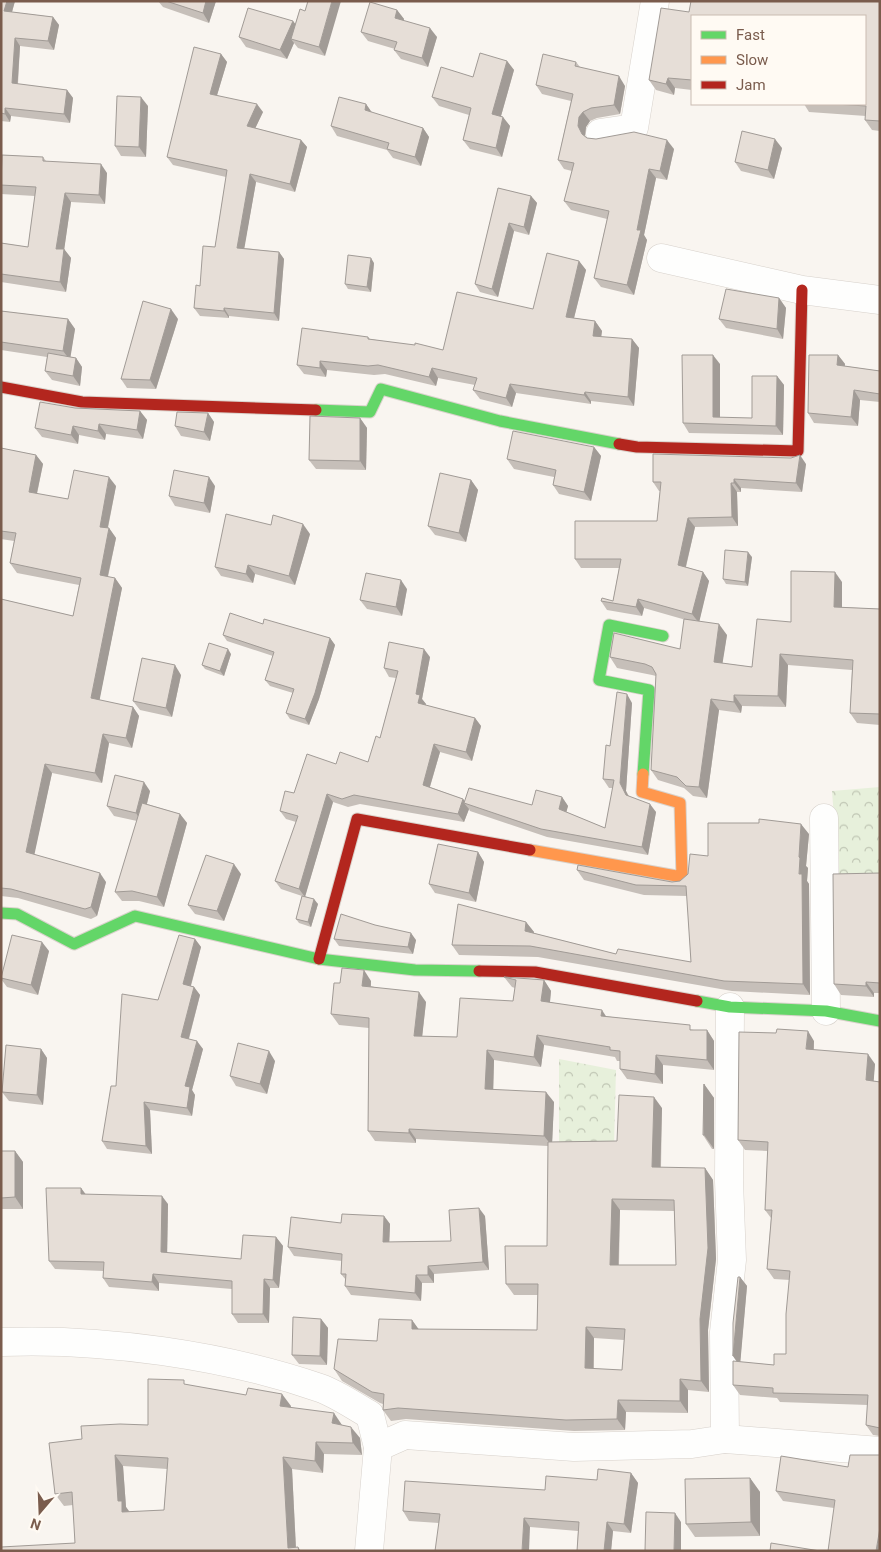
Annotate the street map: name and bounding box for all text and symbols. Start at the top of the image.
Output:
legend [691,15,866,105]
text: Fast [736,26,765,44]
text: Slow [736,51,768,69]
text: Jam [736,76,766,94]
north arrow [15,1487,65,1537]
text: N [28,1515,43,1533]

